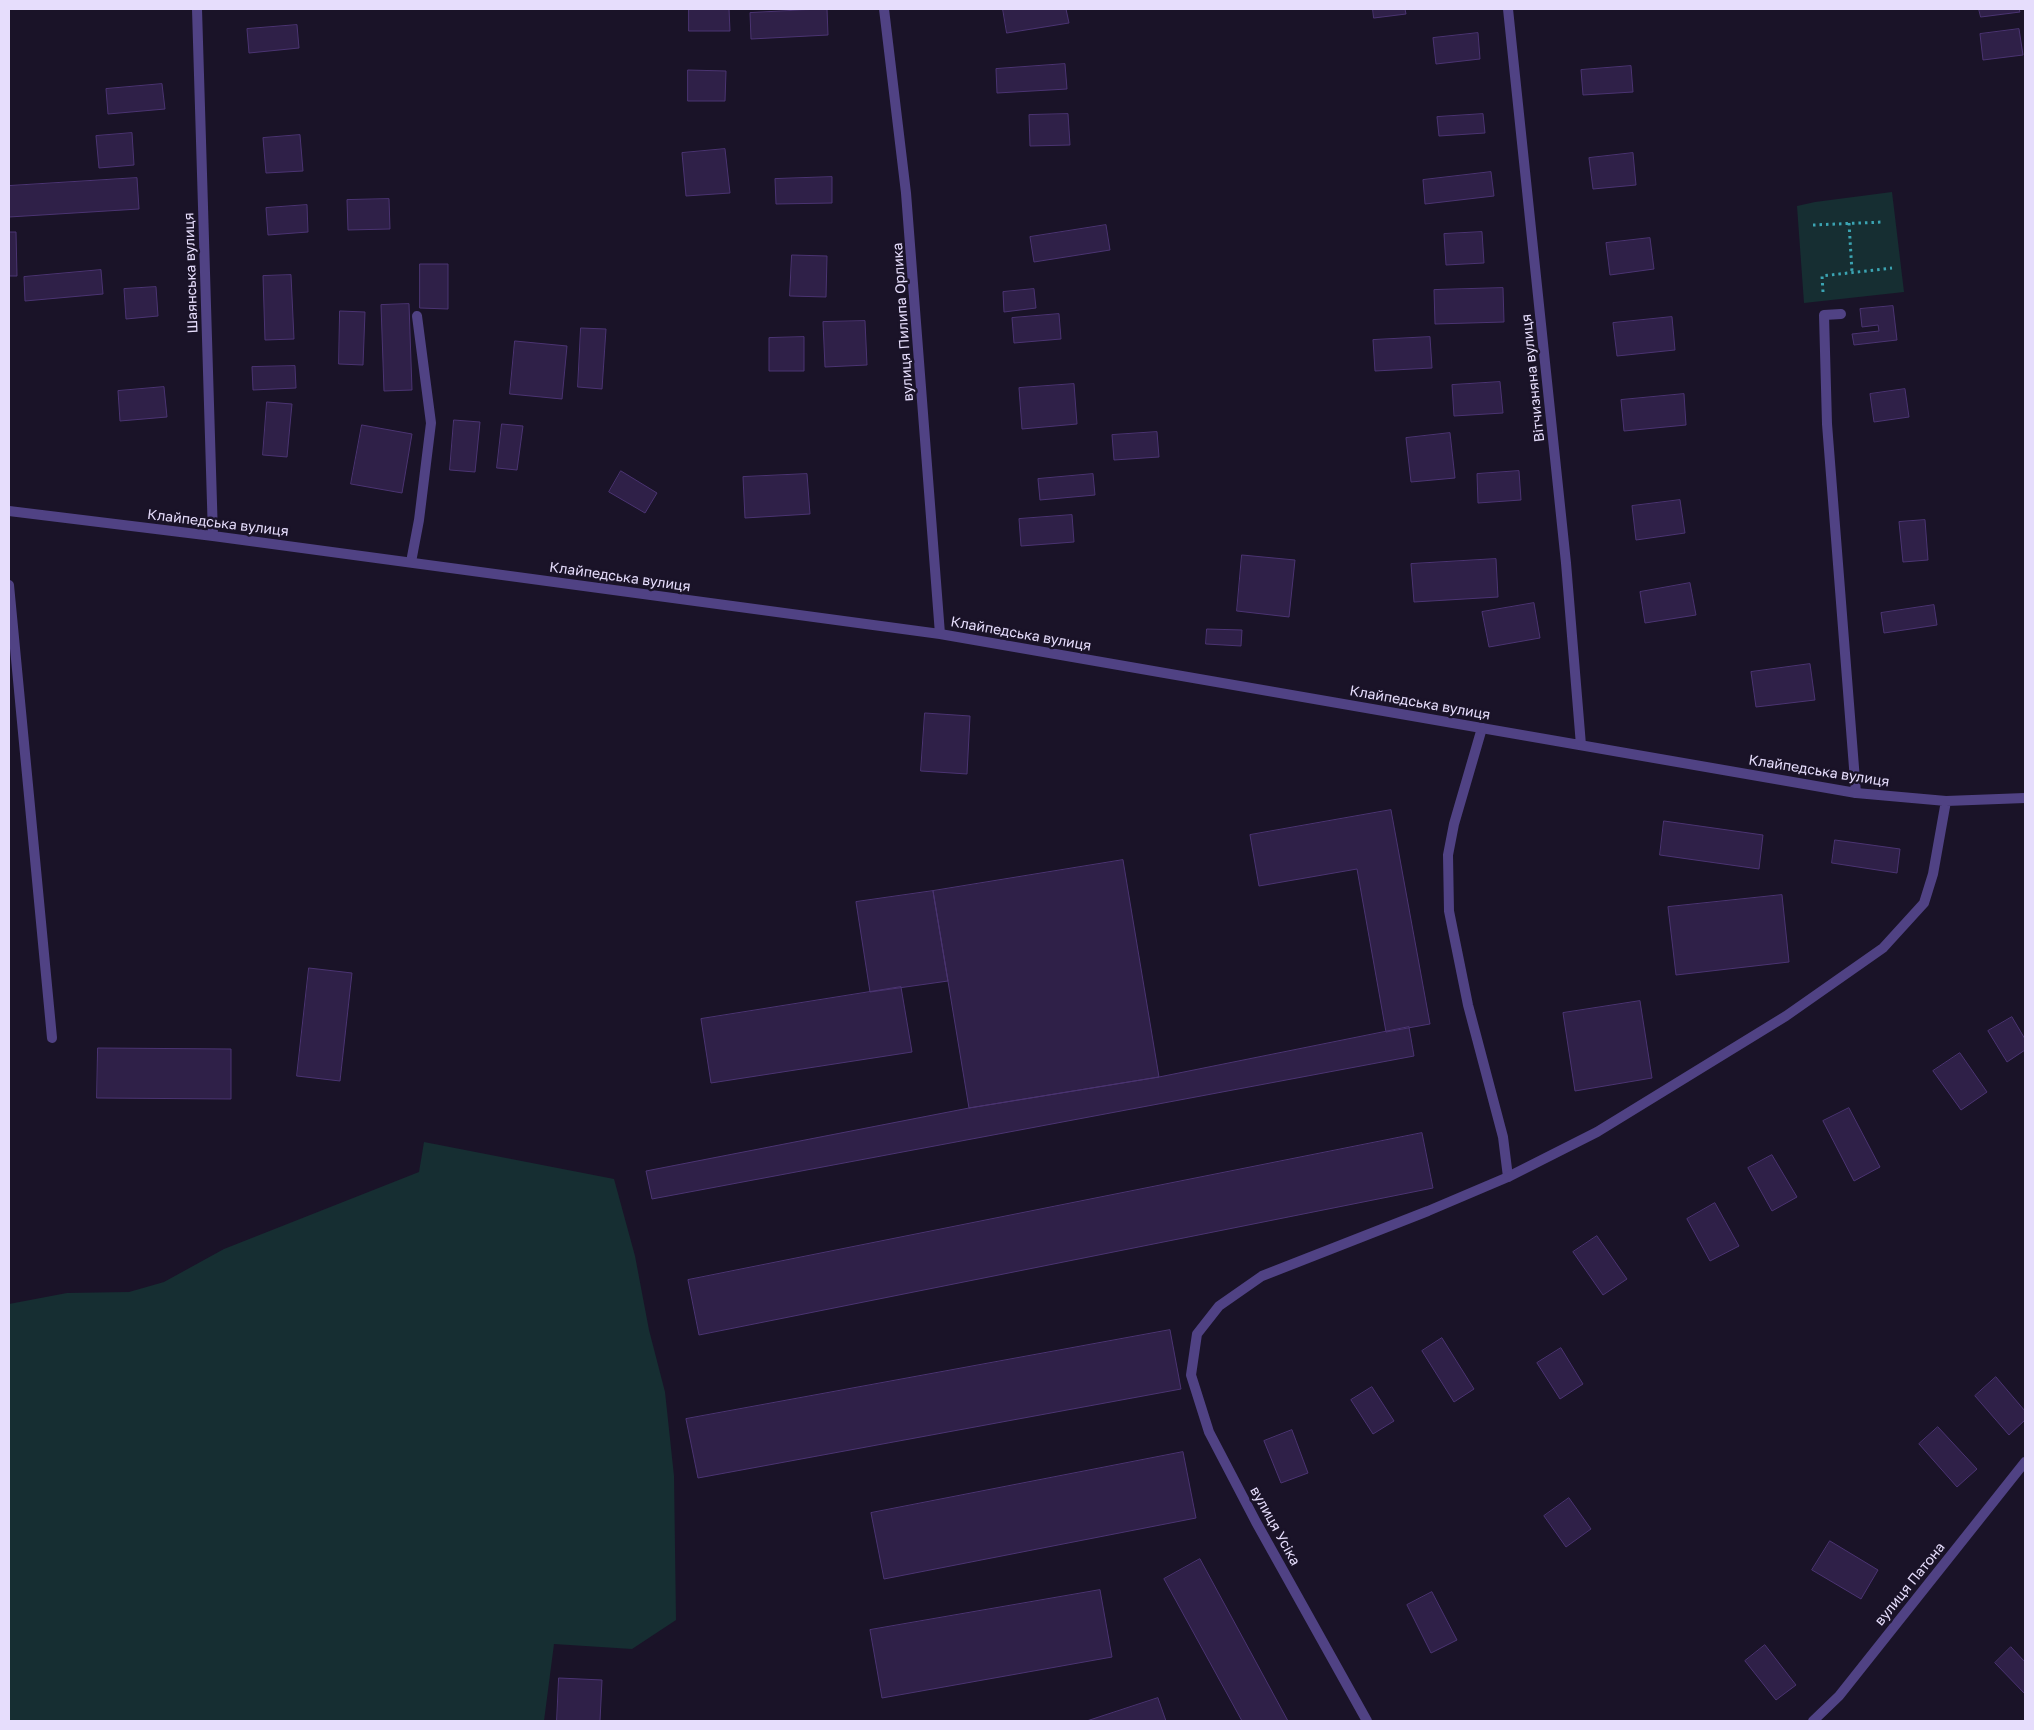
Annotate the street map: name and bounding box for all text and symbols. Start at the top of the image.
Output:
street label: Шаянська вулиця [180,212,202,334]
street label: вулиця Пилипа Орлика [889,242,917,402]
street label: Вітчизняна вулиця [1518,313,1548,443]
street label: Клайпедська вулиця [146,506,290,540]
street label: Клайпедська вулиця [548,559,692,595]
street label: Клайпедська вулиця [949,613,1093,655]
street label: Клайпедська вулиця [1348,682,1492,724]
street label: Клайпедська вулиця [1747,752,1891,790]
street label: вулиця Усіка [1246,1483,1304,1569]
street label: вулиця Патона [1871,1539,1949,1629]

